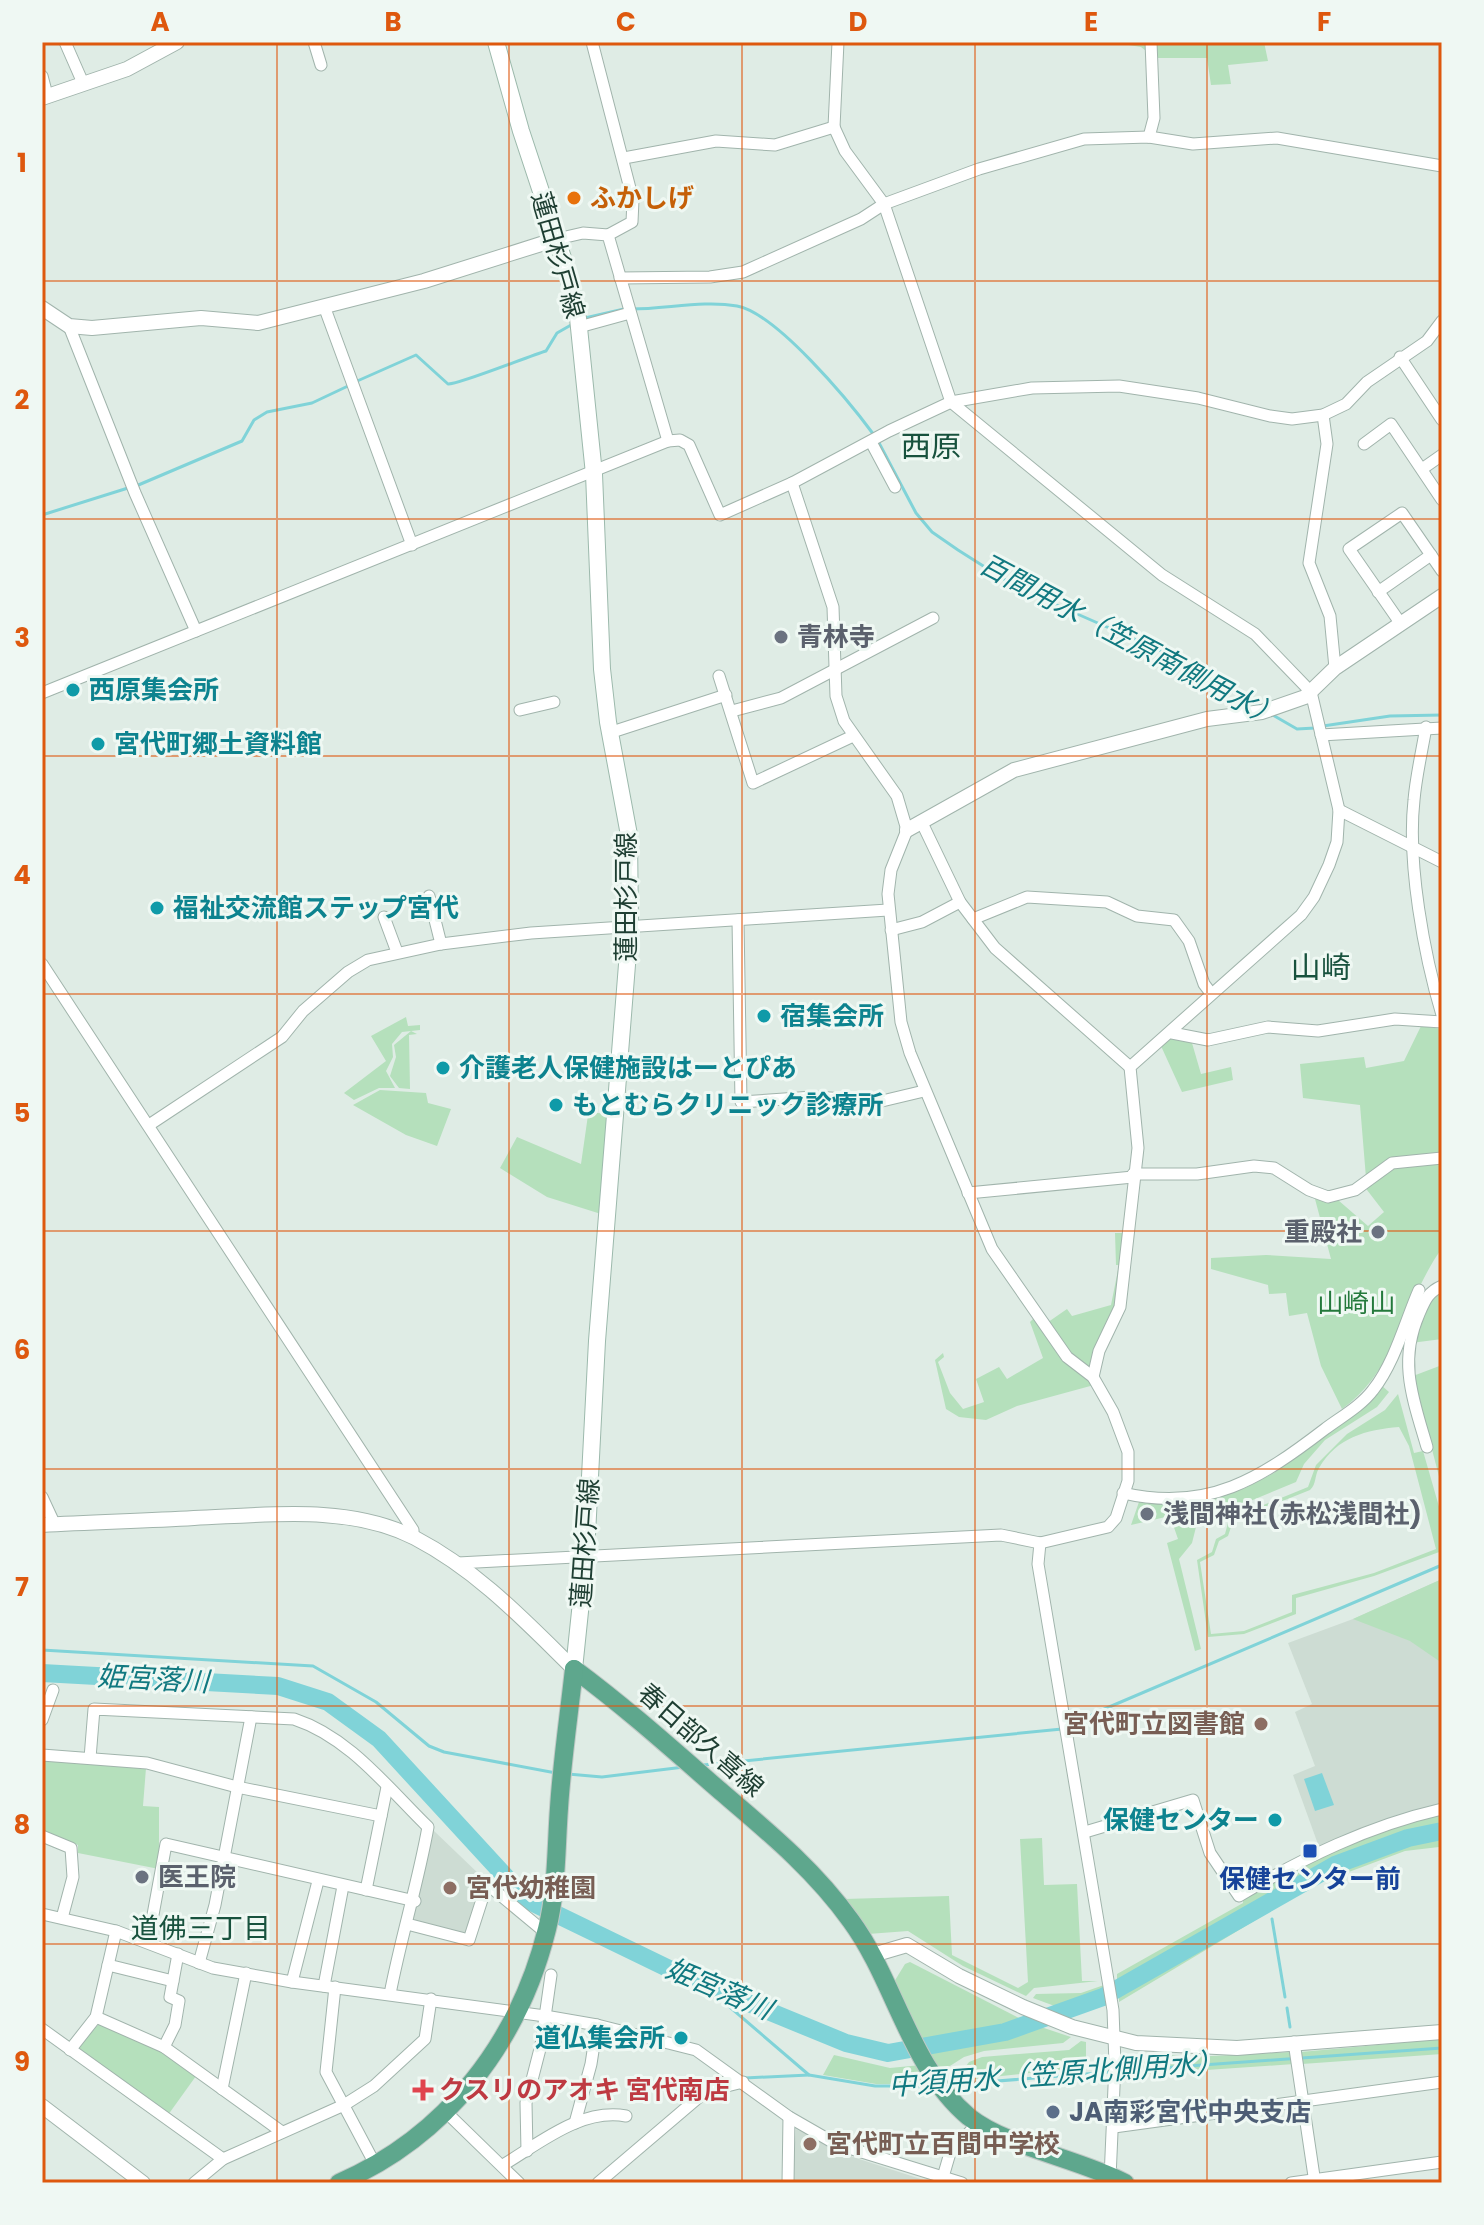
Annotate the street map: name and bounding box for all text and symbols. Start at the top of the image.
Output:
text: A [150,4,170,40]
text: B [384,4,402,40]
text: C [616,4,636,40]
text: D [849,4,868,40]
text: E [1084,4,1098,40]
text: F [1317,4,1331,40]
text: 1 [17,145,27,181]
place label: ふかしげ [590,180,694,216]
street label: 蓮田杉戸線 [523,188,593,322]
marker: ふかしげ [565,189,583,207]
text: 2 [15,382,30,418]
district label: 西原 [901,425,961,468]
water label: 百間用水（笠原南側用水） [973,545,1287,737]
place label: 青林寺 [797,619,875,655]
text: 3 [14,620,30,656]
marker: 青林寺 [772,628,790,646]
place label: 西原集会所 [89,672,219,708]
marker: 西原集会所 [64,681,82,699]
place label: 宮代町郷土資料館 [114,726,322,762]
marker: 宮代町郷土資料館 [89,735,107,753]
street label: 蓮田杉戸線 [608,832,644,962]
text: 4 [13,857,31,893]
place label: 福祉交流館ステップ宮代 [173,890,459,926]
marker: 福祉交流館ステップ宮代 [148,899,166,917]
district label: 山崎 [1291,946,1351,989]
place label: 宿集会所 [780,998,884,1034]
marker: 宿集会所 [755,1007,773,1025]
place label: 介護老人保健施設はーとぴあ [459,1050,797,1086]
marker: 介護老人保健施設はーとぴあ [434,1059,452,1077]
place label: もとむらクリニック診療所 [572,1087,883,1123]
text: 5 [14,1095,30,1131]
marker: もとむらクリニック診療所 [547,1096,565,1114]
place label: 重殿社 [1284,1214,1362,1250]
marker: 重殿社 [1369,1223,1387,1241]
park label: 山崎山 [1317,1285,1395,1321]
text: 6 [14,1332,30,1368]
street label: 蓮田杉戸線 [563,1477,607,1609]
place label: 浅間神社(赤松浅間社) [1163,1496,1422,1532]
marker: 浅間神社(赤松浅間社) [1138,1505,1156,1523]
text: 7 [15,1569,29,1605]
water label: 姫宮落川 [96,1657,213,1702]
street label: 春日部久喜線 [630,1675,772,1805]
place label: 宮代町立図書館 [1063,1706,1245,1742]
marker: 宮代町立図書館 [1252,1715,1270,1733]
place label: 保健センター [1103,1802,1259,1838]
text: 8 [14,1807,30,1843]
marker: 保健センター [1266,1811,1284,1829]
marker: 保健センター前 [1301,1842,1319,1860]
place label: 医王院 [158,1859,236,1895]
place label: 保健センター前 [1219,1861,1401,1897]
marker: 医王院 [133,1868,151,1886]
place label: 宮代幼稚園 [466,1870,596,1906]
marker: 宮代幼稚園 [441,1879,459,1897]
district label: 道佛三丁目 [131,1909,271,1948]
water label: 姫宮落川 [660,1949,781,2030]
place label: 道仏集会所 [535,2020,665,2056]
marker: 道仏集会所 [672,2029,690,2047]
water label: 中須用水（笠原北側用水） [887,2043,1225,2105]
text: 9 [14,2044,30,2080]
place label: クスリのアオキ 宮代南店 [439,2072,730,2108]
marker: クスリのアオキ 宮代南店 [414,2081,432,2099]
place label: JA南彩宮代中央支店 [1069,2094,1311,2130]
marker: JA南彩宮代中央支店 [1044,2103,1062,2121]
place label: 宮代町立百間中学校 [826,2126,1060,2162]
marker: 宮代町立百間中学校 [801,2135,819,2153]

